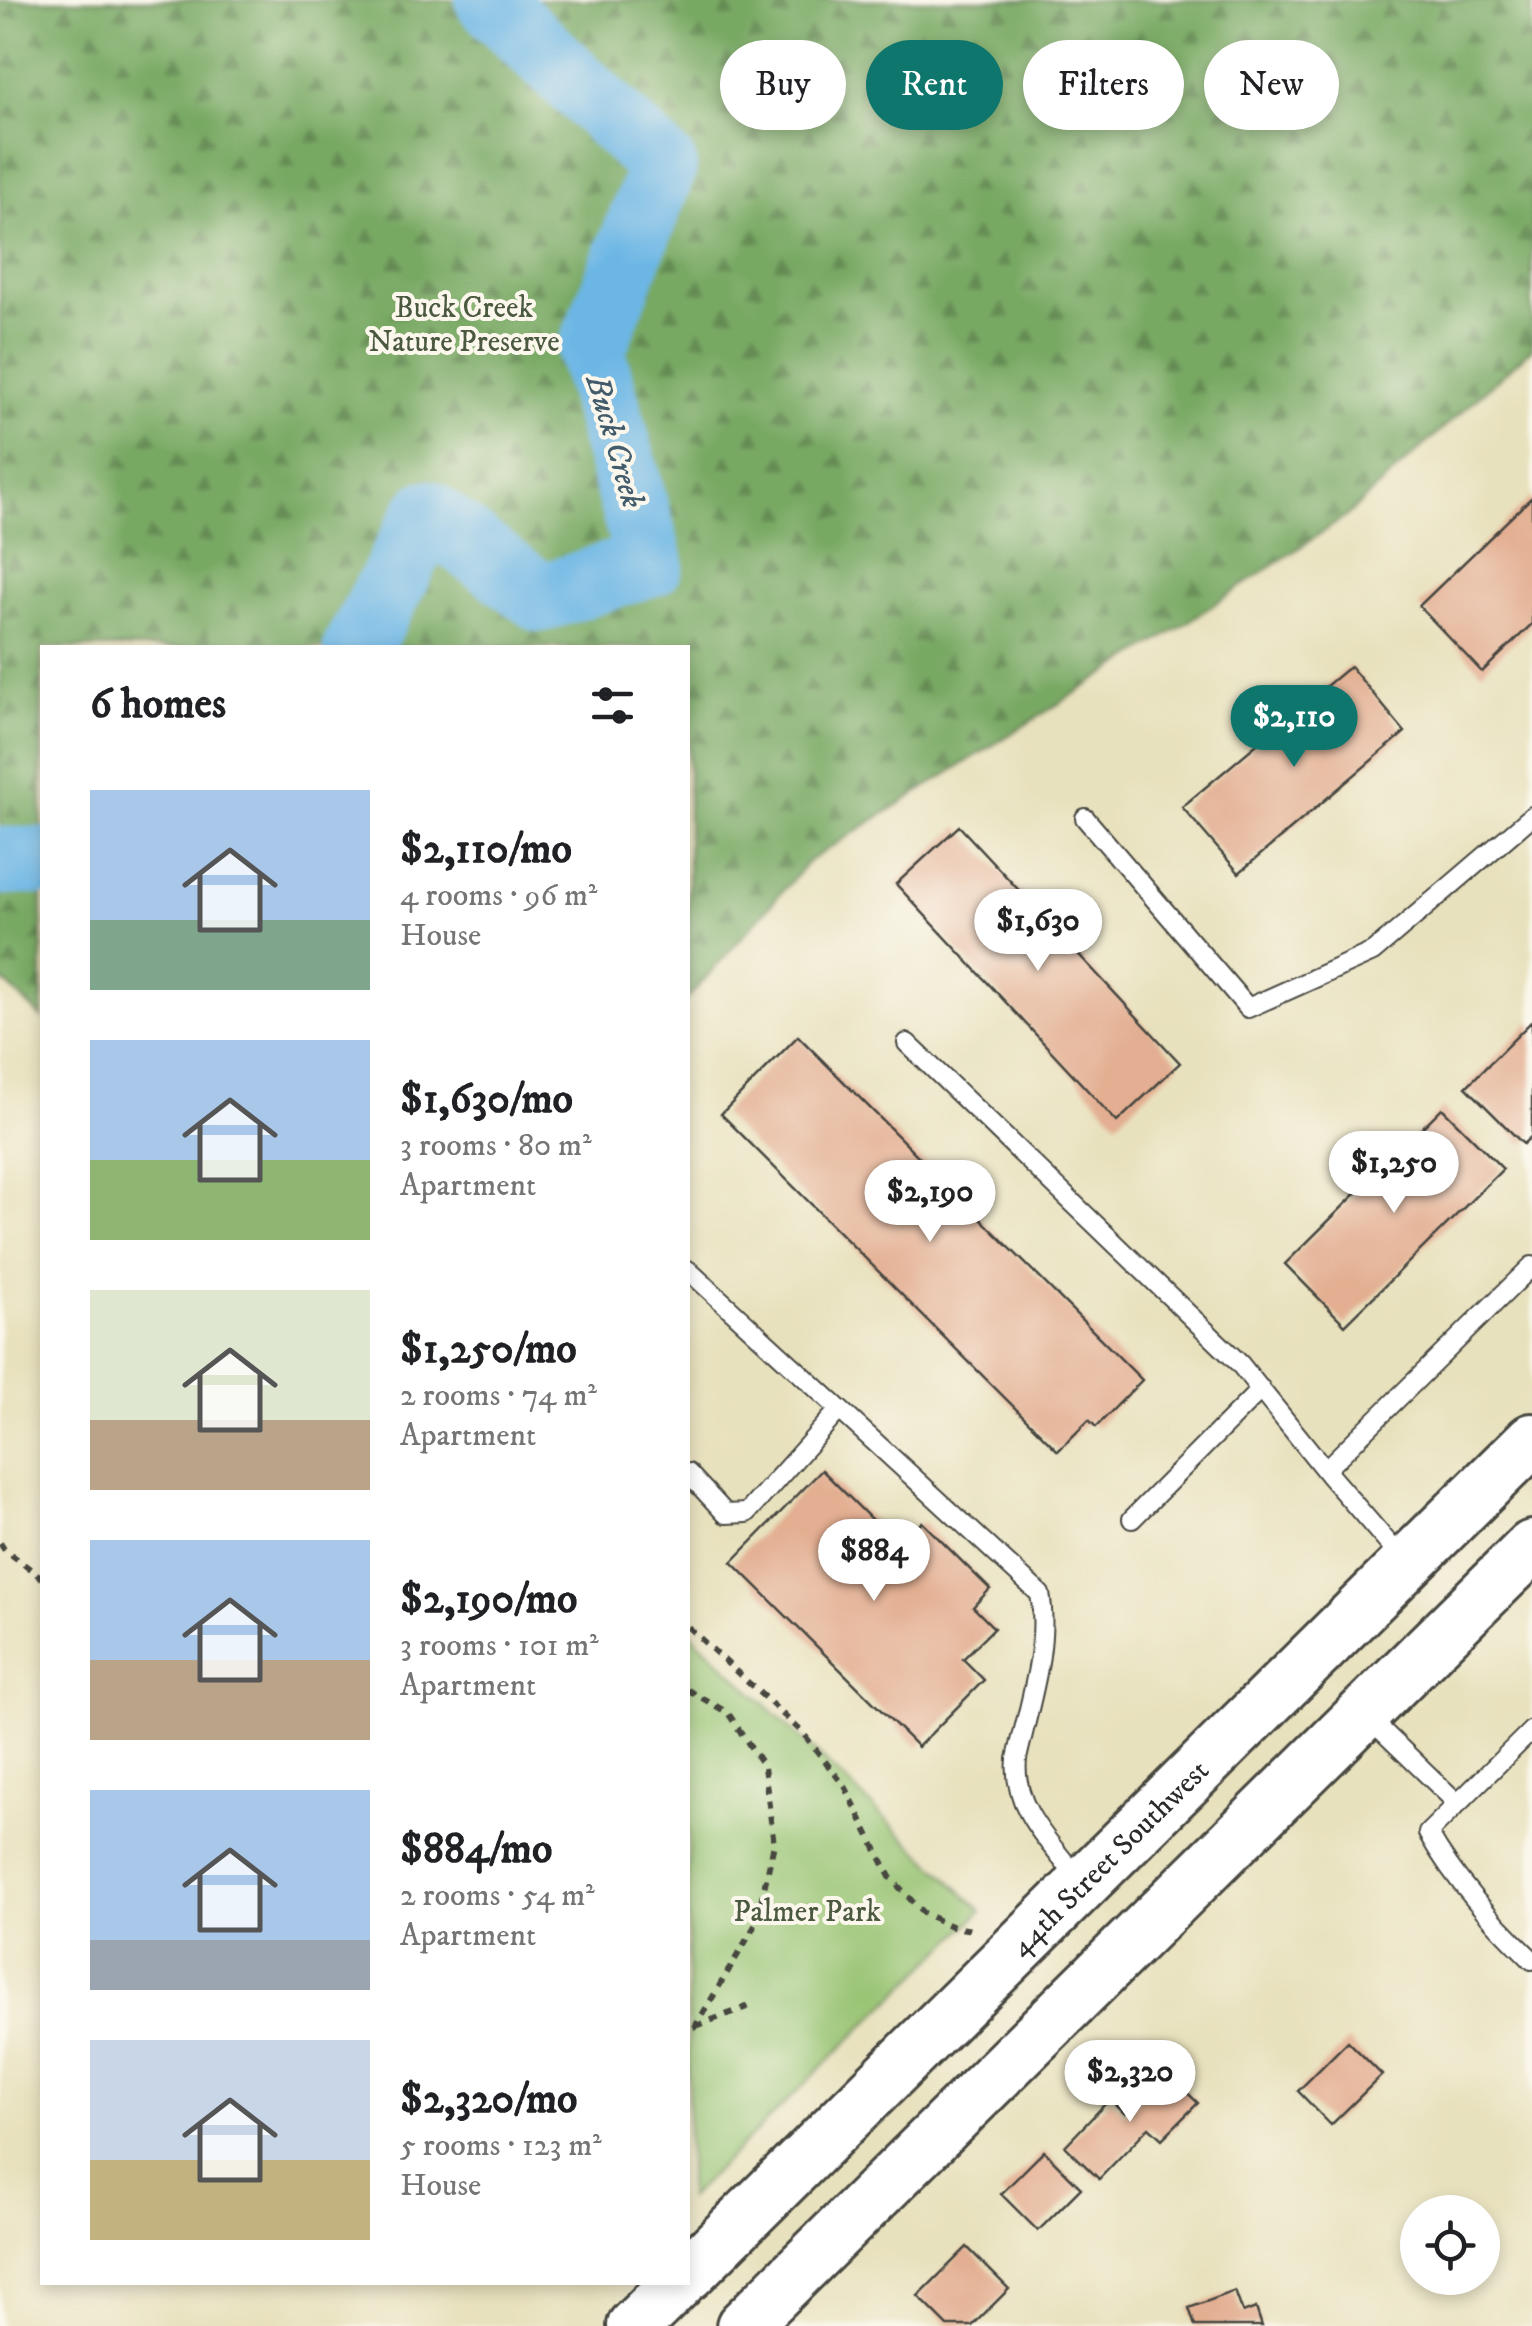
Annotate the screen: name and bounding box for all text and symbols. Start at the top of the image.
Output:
chip: Buy [720,40,846,130]
chip: Rent [866,40,1003,130]
chip: Filters [1023,40,1184,130]
chip: New [1204,40,1339,130]
park label: Buck Creek Nature Preserve [368,290,560,361]
water label: Buck Creek [576,370,652,513]
icon: filters [585,678,640,733]
text: 6 homes [90,679,226,731]
pin: $2,110 [1213,685,1375,770]
text: $2,110 [1253,697,1335,737]
text: $2,110/mo [400,824,572,876]
icon: home [170,830,290,950]
text: 4 rooms · 96 m² [400,876,597,916]
pin: $1,630 [957,889,1119,974]
text: $1,630 [996,901,1080,941]
text: House [400,916,481,956]
text: $1,630/mo [400,1074,573,1126]
icon: home [170,1080,290,1200]
text: 3 rooms · 80 m² [400,1126,592,1166]
pin: $1,250 [1313,1131,1475,1216]
text: $1,250 [1351,1143,1437,1183]
pin: $2,190 [849,1160,1011,1245]
text: Apartment [400,1166,536,1206]
text: $2,190 [887,1172,973,1212]
text: $1,250/mo [400,1324,577,1376]
icon: home [170,1330,290,1450]
text: 2 rooms · 74 m² [400,1376,597,1416]
text: Apartment [400,1416,536,1456]
pin: $884 [815,1519,933,1604]
text: $884 [840,1531,908,1571]
text: $2,190/mo [400,1574,577,1626]
icon: home [170,1580,290,1700]
text: 3 rooms · 101 m² [400,1626,599,1666]
text: Apartment [400,1666,536,1706]
street label: 44th Street Southwest [1003,1753,1217,1965]
text: $884/mo [400,1824,552,1876]
icon: home [170,1830,290,1950]
text: 2 rooms · 54 m² [400,1876,595,1916]
park label: Palmer Park [733,1894,881,1931]
text: Apartment [400,1916,536,1956]
pin: $2,320 [1049,2040,1211,2125]
text: $2,320 [1086,2052,1174,2092]
text: $2,320/mo [400,2074,577,2126]
icon: home [170,2080,290,2200]
text: 5 rooms · 123 m² [400,2126,602,2166]
text: House [400,2166,481,2206]
map controls [1400,2195,1500,2295]
button: locate [1400,2195,1500,2295]

